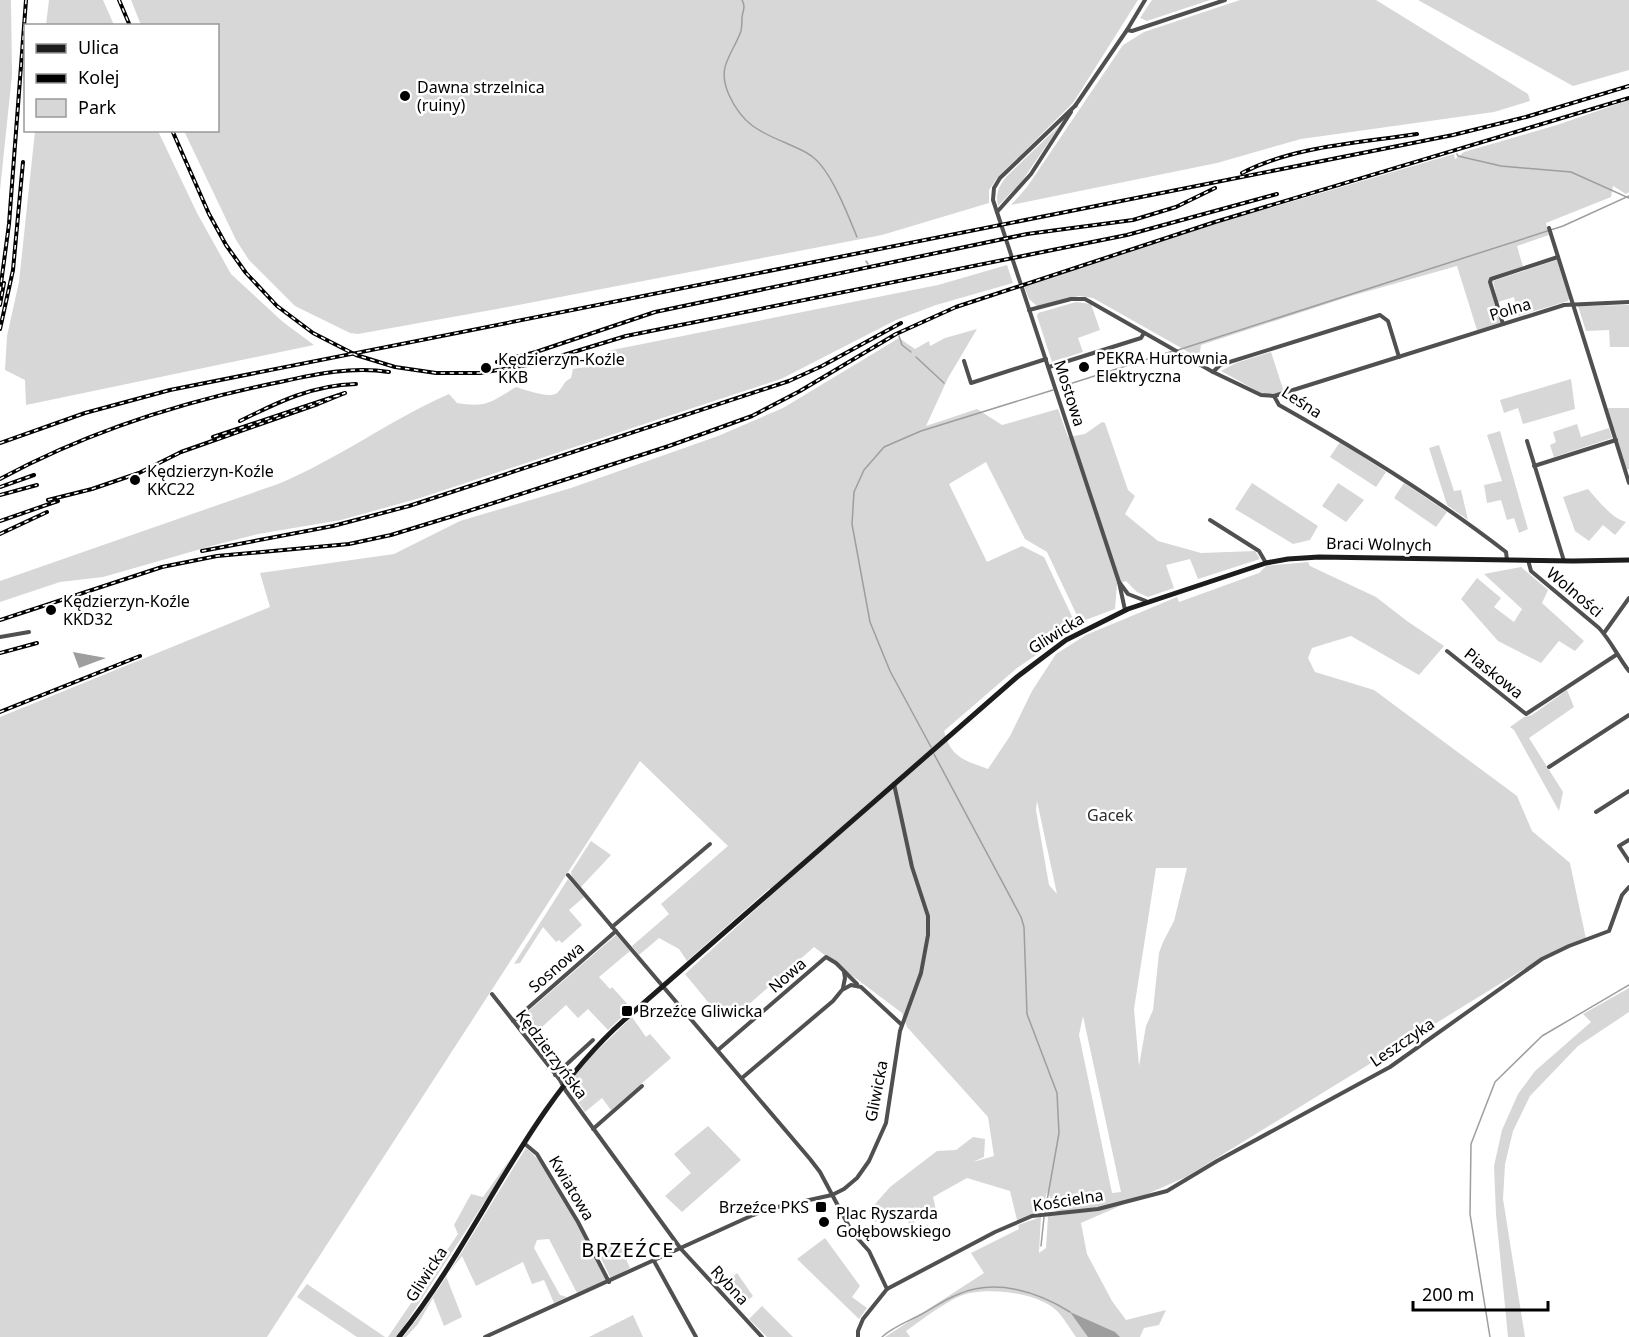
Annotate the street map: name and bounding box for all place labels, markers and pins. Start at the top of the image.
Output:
place label: Dawna strzelnica (ruiny) [417,76,545,116]
marker: Dawna strzelnica (ruiny) [398,89,412,103]
place label: PEKRA Hurtownia Elektryczna [1096,347,1228,387]
place label: Kędzierzyn-Koźle KKB [498,348,625,388]
marker: PEKRA Hurtownia Elektryczna [1077,360,1091,374]
marker: Kędzierzyn-Koźle KKB [479,361,493,375]
place label: Kędzierzyn-Koźle KKC22 [147,460,274,500]
marker: Kędzierzyn-Koźle KKC22 [128,473,142,487]
place label: Kędzierzyn-Koźle KKD32 [63,590,190,630]
marker: Kędzierzyn-Koźle KKD32 [44,603,58,617]
place label: Brzeźce Gliwicka [639,1000,763,1022]
marker: Brzeźce Gliwicka [620,1004,634,1018]
place label: Brzeźce PKS [719,1196,809,1218]
marker: Brzeźce PKS [814,1200,828,1214]
place label: Plac Ryszarda Gołębowskiego [836,1202,951,1242]
marker: Plac Ryszarda Gołębowskiego [817,1215,831,1229]

